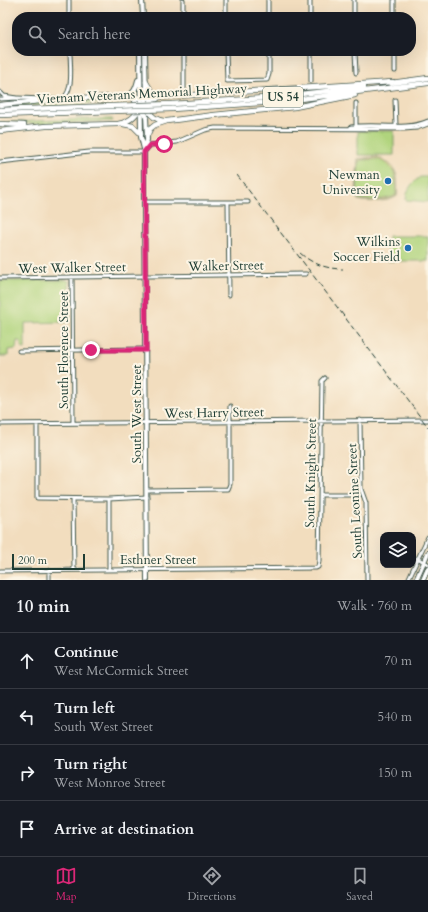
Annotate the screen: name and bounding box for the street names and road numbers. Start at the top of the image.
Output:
street label: Vietnam Veterans Memorial Highway [36,79,248,108]
road number: US 54 [263,87,303,107]
street label: Walker Street [187,256,264,276]
street label: West Walker Street [17,258,126,278]
street label: South Florence Street [55,291,73,409]
street label: South West Street [128,365,146,463]
street label: West Harry Street [163,403,264,423]
street label: South Knight Street [301,418,321,528]
street label: South Leonine Street [343,443,367,559]
street label: Esthner Street [120,551,196,569]

